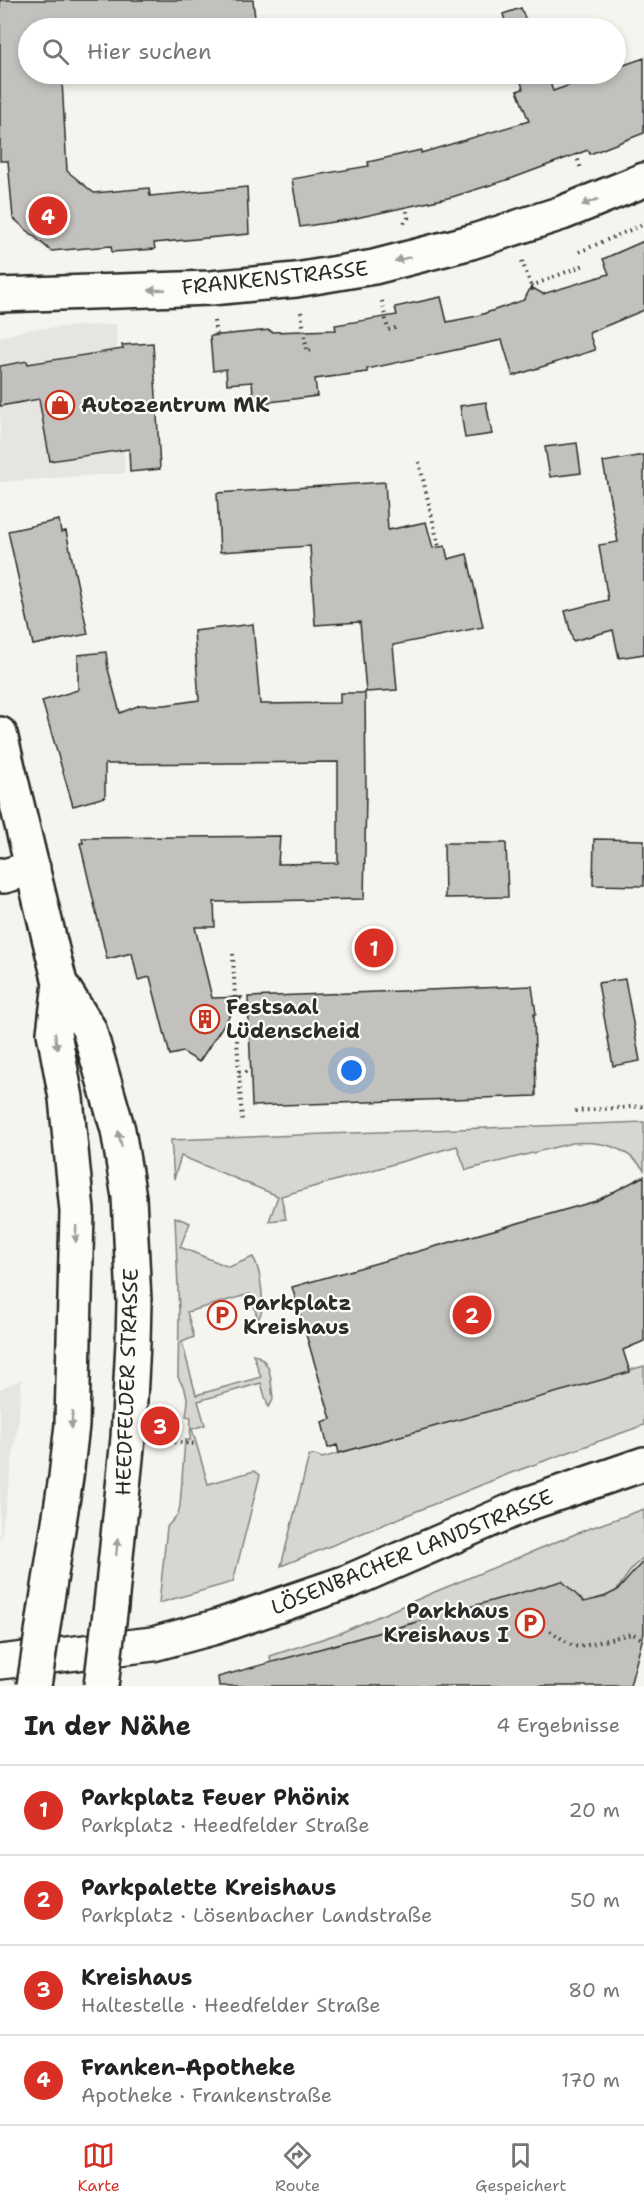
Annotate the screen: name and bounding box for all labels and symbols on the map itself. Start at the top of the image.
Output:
pin: 4 [28,194,68,238]
one-way arrow [580,197,598,207]
street label: FRANKENSTRASSE [180,254,370,302]
one-way arrow [394,255,413,265]
one-way arrow [148,285,167,295]
shop icon: Autozentrum MK [44,389,76,421]
place label: Autozentrum MK [81,391,270,419]
pin: 1 [354,926,394,970]
place label: Festsaal Lüdenscheid [226,993,360,1045]
building icon: Festsaal Lüdenscheid [189,1003,221,1035]
one-way arrow [51,1031,61,1050]
your location [337,1056,366,1085]
one-way arrow [115,1129,124,1148]
one-way arrow [72,1225,81,1244]
street label: HEEDFELDER STRASSE [109,1268,145,1496]
place label: Parkplatz Kreishaus [243,1289,351,1341]
pin: 2 [452,1292,492,1338]
parking icon: Parkplatz Kreishaus [206,1299,238,1331]
pin: 3 [140,1404,180,1448]
one-way arrow [67,1411,76,1430]
street label: LÖSENBACHER LANDSTRASSE [267,1482,557,1622]
one-way arrow [112,1537,122,1556]
place label: Parkhaus Kreishaus I [384,1597,509,1649]
parking icon: Parkhaus Kreishaus I [514,1607,546,1639]

